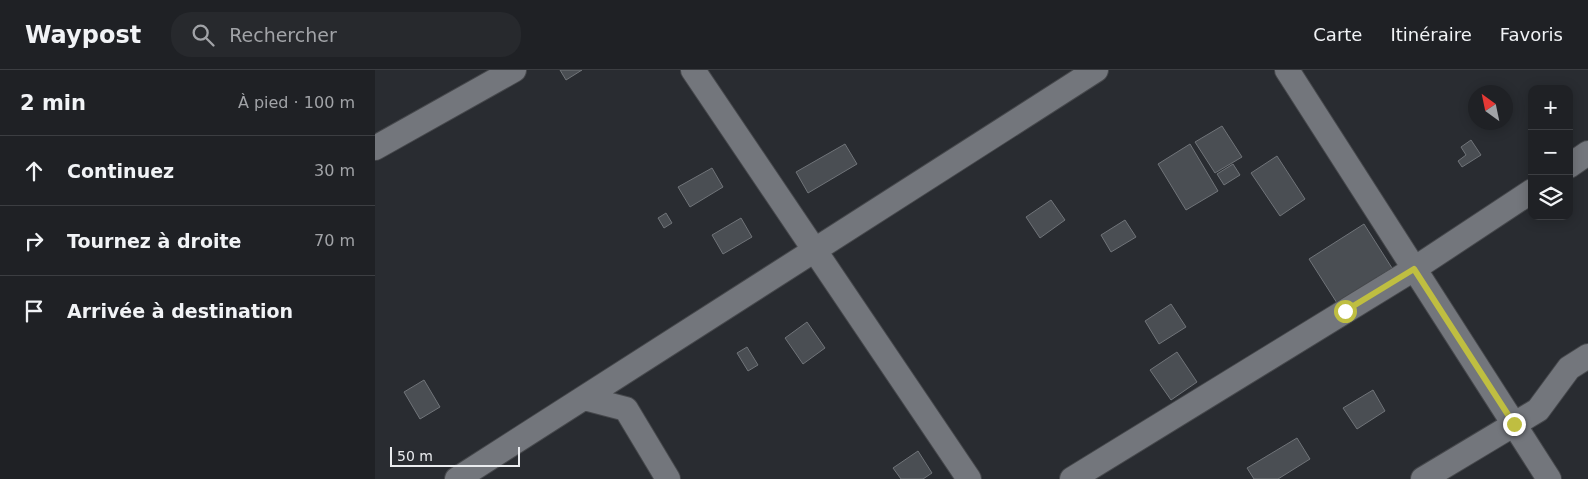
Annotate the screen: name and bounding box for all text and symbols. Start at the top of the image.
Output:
search box [171,12,521,57]
text: Waypost [25,21,141,49]
icon: search [189,21,217,49]
text: Rechercher [229,24,337,46]
text: Carte [1313,24,1362,45]
text: Itinéraire [1390,24,1472,45]
text: Favoris [1500,24,1563,45]
north arrow [1468,85,1513,130]
map controls [1528,85,1573,220]
button: + [1528,85,1573,130]
text: 2 min [20,91,86,115]
text: À pied · 100 m [238,93,355,112]
button: − [1528,130,1573,175]
icon: ahead [20,157,48,185]
text: Continuez [67,160,174,182]
text: 30 m [314,161,355,180]
button: layers [1528,175,1573,220]
icon: right [20,227,48,255]
text: Tournez à droite [67,230,241,252]
text: 70 m [314,231,355,250]
icon: arrive [20,297,48,325]
text: Arrivée à destination [67,300,293,322]
route start [1334,300,1357,323]
route end [1503,413,1526,436]
scale bar [390,444,520,467]
text: 50 m [397,448,433,464]

